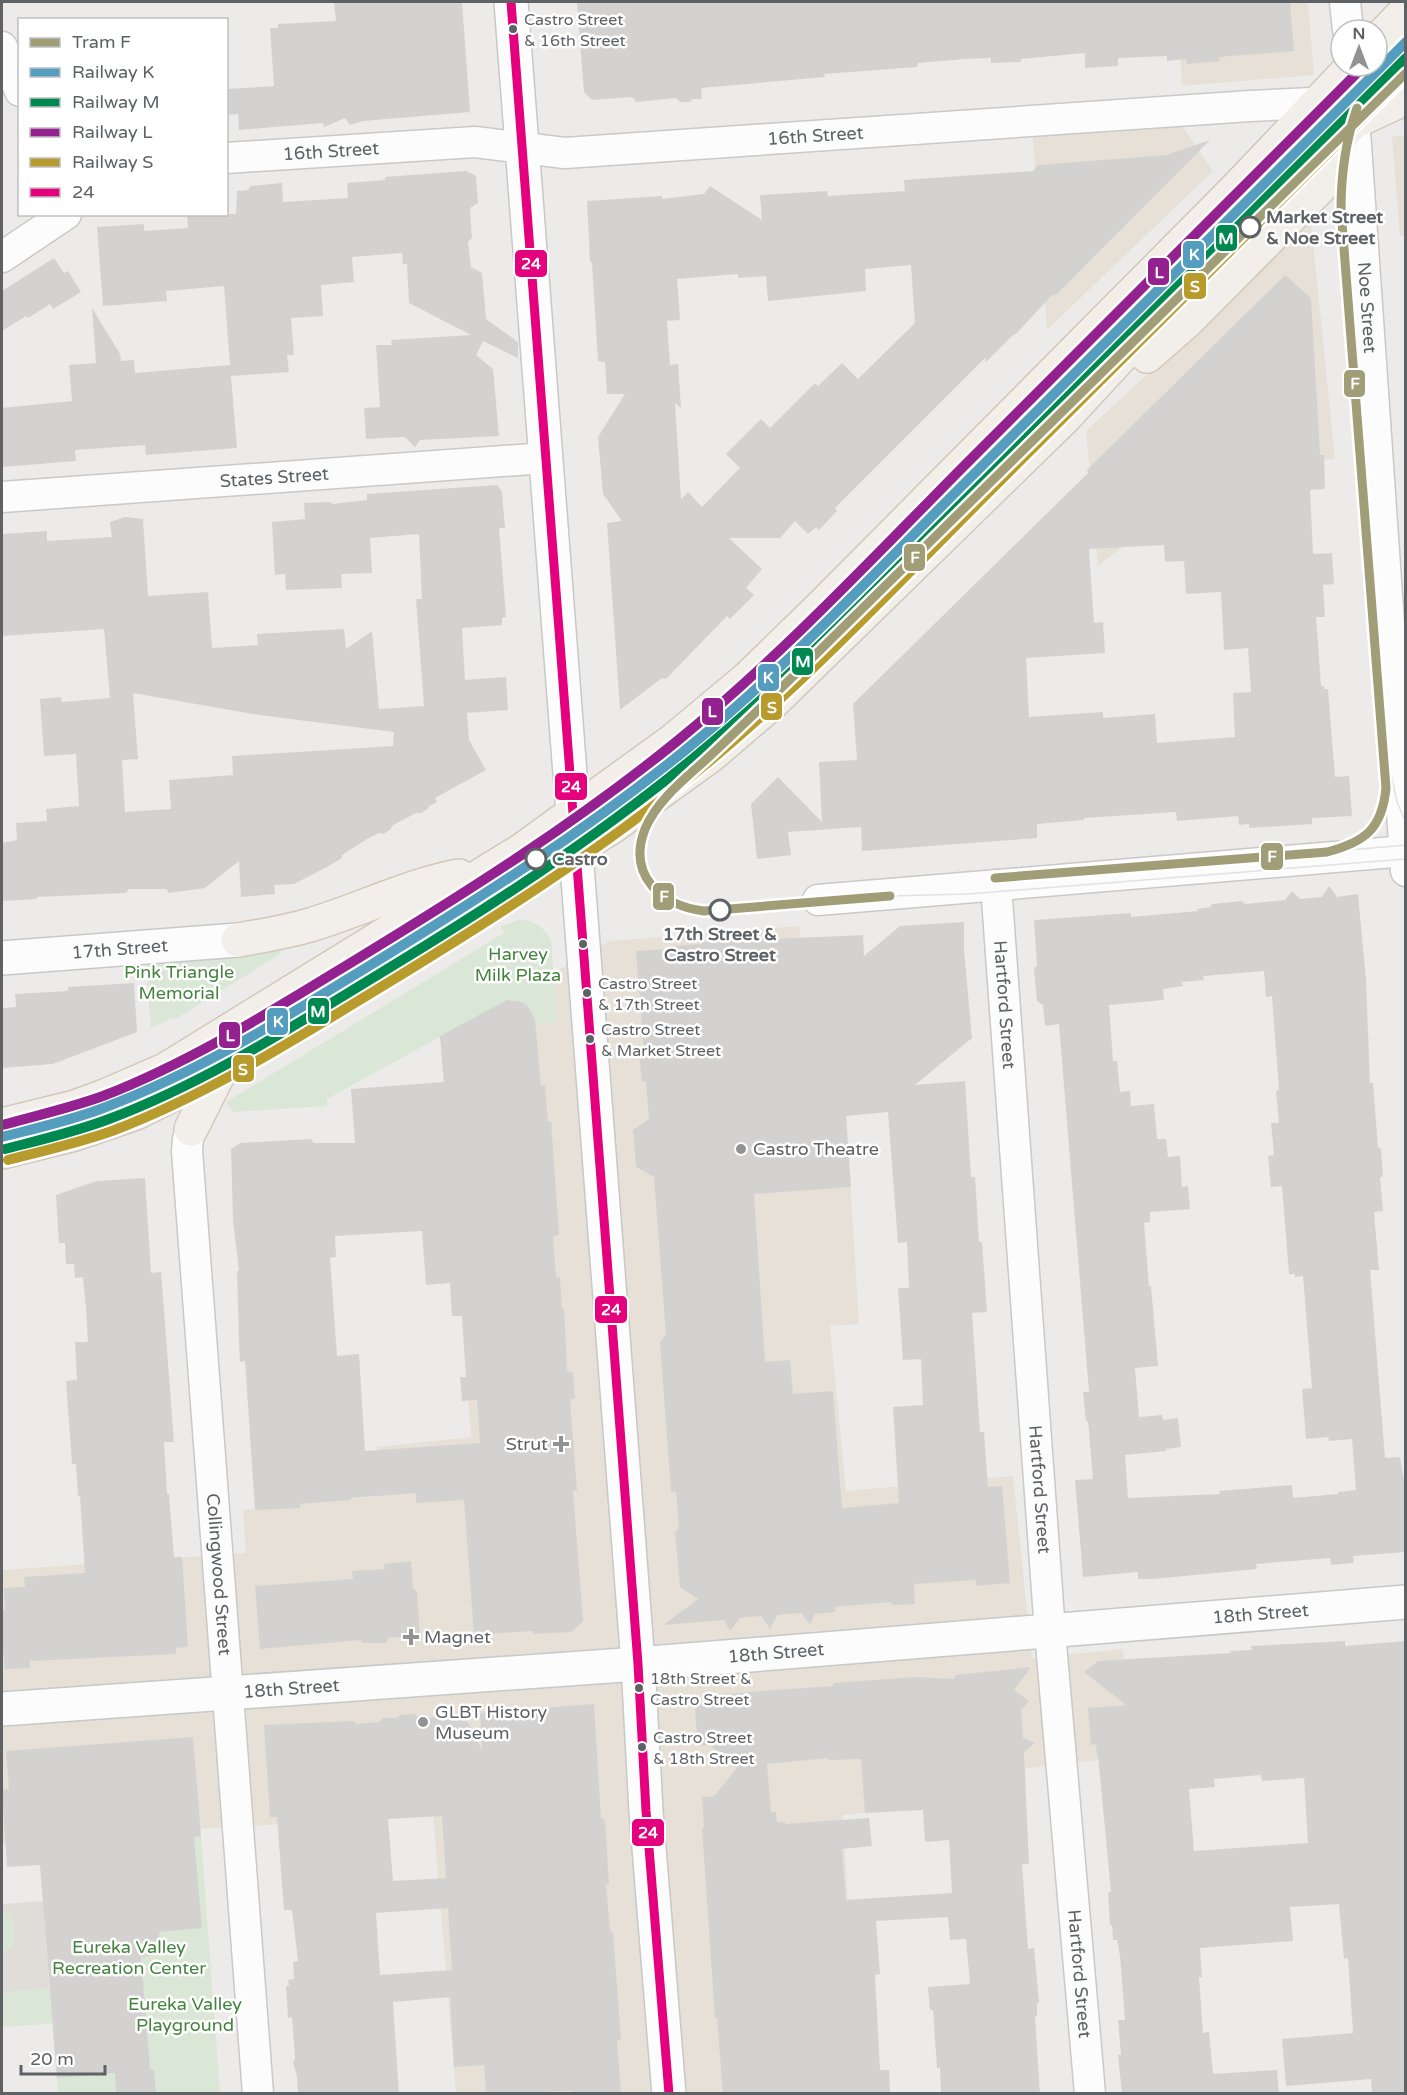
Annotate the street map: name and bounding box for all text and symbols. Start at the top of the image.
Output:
place label: Castro Street & 16th Street [524,10,626,51]
legend [18,18,228,216]
north arrow [1329,18,1389,78]
marker: Castro Street & 16th Street [507,23,519,35]
text: N [1353,24,1365,44]
text: Tram F [72,31,131,53]
text: Railway K [72,61,154,83]
text: Railway M [72,91,160,113]
text: Railway L [72,121,153,143]
street label: 16th Street [766,122,864,150]
street label: 16th Street [282,137,380,165]
text: Railway S [72,151,153,173]
text: 24 [72,181,95,203]
place label: Market Street & Noe Street [1266,206,1383,249]
marker: Market Street & Noe Street [1239,216,1261,238]
line badge: M [1215,224,1238,252]
text: M [1218,229,1234,249]
line badge: K [1182,240,1205,269]
text: K [1189,245,1200,265]
line badge: 24 [514,249,548,278]
text: 24 [521,254,541,274]
line badge: L [1147,257,1170,286]
street label: Noe Street [1353,261,1381,354]
text: L [1154,263,1164,283]
line badge: S [1183,272,1207,300]
text: S [1190,277,1200,297]
line badge: F [1343,369,1366,398]
text: F [1350,374,1360,394]
street label: States Street [219,463,330,492]
line badge: F [903,543,926,572]
text: F [910,548,920,568]
line badge: M [791,647,814,676]
text: M [795,652,811,672]
line badge: K [757,663,780,692]
text: K [763,668,774,688]
line badge: S [760,692,783,721]
line badge: L [701,697,724,726]
text: S [767,698,777,718]
text: L [707,702,717,722]
line badge: 24 [554,772,588,801]
text: 24 [561,777,581,797]
line badge: F [1260,842,1284,871]
text: F [1267,847,1277,867]
marker: Castro [525,848,547,870]
place label: Castro [552,848,608,870]
line badge: F [652,882,675,911]
text: F [659,887,669,907]
marker: 17th Street & Castro Street [709,899,731,921]
place label: 17th Street & Castro Street [663,923,777,966]
street label: 17th Street [71,934,169,964]
unlabelled marker [577,938,589,950]
street label: Hartford Street [989,940,1020,1070]
park label: Harvey Milk Plaza [475,943,561,986]
park label: Pink Triangle Memorial [124,961,234,1004]
place label: Castro Street & 17th Street [598,974,700,1015]
marker: Castro Street & 17th Street [581,987,593,999]
line badge: M [307,997,330,1025]
text: M [310,1002,326,1022]
line badge: K [266,1007,289,1036]
text: K [273,1012,284,1032]
place label: Castro Street & Market Street [601,1020,721,1061]
line badge: L [218,1021,241,1049]
text: L [225,1026,235,1046]
marker: Castro Street & Market Street [584,1033,596,1045]
line badge: S [232,1054,255,1083]
text: S [238,1060,248,1080]
place label: Castro Theatre [753,1138,879,1160]
marker: Castro Theatre [734,1142,748,1156]
line badge: 24 [594,1295,628,1324]
text: 24 [601,1300,621,1320]
street label: Hartford Street [1024,1424,1055,1555]
place label: Strut [506,1433,548,1455]
marker: Strut [552,1435,570,1453]
street label: Collingwood Street [202,1492,236,1656]
street label: 18th Street [1211,1599,1310,1629]
place label: Magnet [424,1626,491,1648]
marker: Magnet [402,1628,420,1646]
street label: 18th Street [727,1638,825,1668]
place label: 18th Street & Castro Street [650,1669,752,1710]
street label: 18th Street [242,1674,340,1703]
marker: 18th Street & Castro Street [633,1682,645,1694]
place label: GLBT History Museum [435,1701,547,1744]
marker: GLBT History Museum [416,1715,430,1729]
place label: Castro Street & 18th Street [653,1728,755,1769]
marker: Castro Street & 18th Street [636,1741,648,1753]
line badge: 24 [631,1818,665,1847]
text: 24 [638,1823,658,1843]
street label: Hartford Street [1063,1909,1096,2039]
park label: Eureka Valley Recreation Center [52,1936,206,1979]
park label: Eureka Valley Playground [128,1993,242,2036]
scale bar [21,2038,105,2076]
text: 20 m [30,2048,74,2070]

